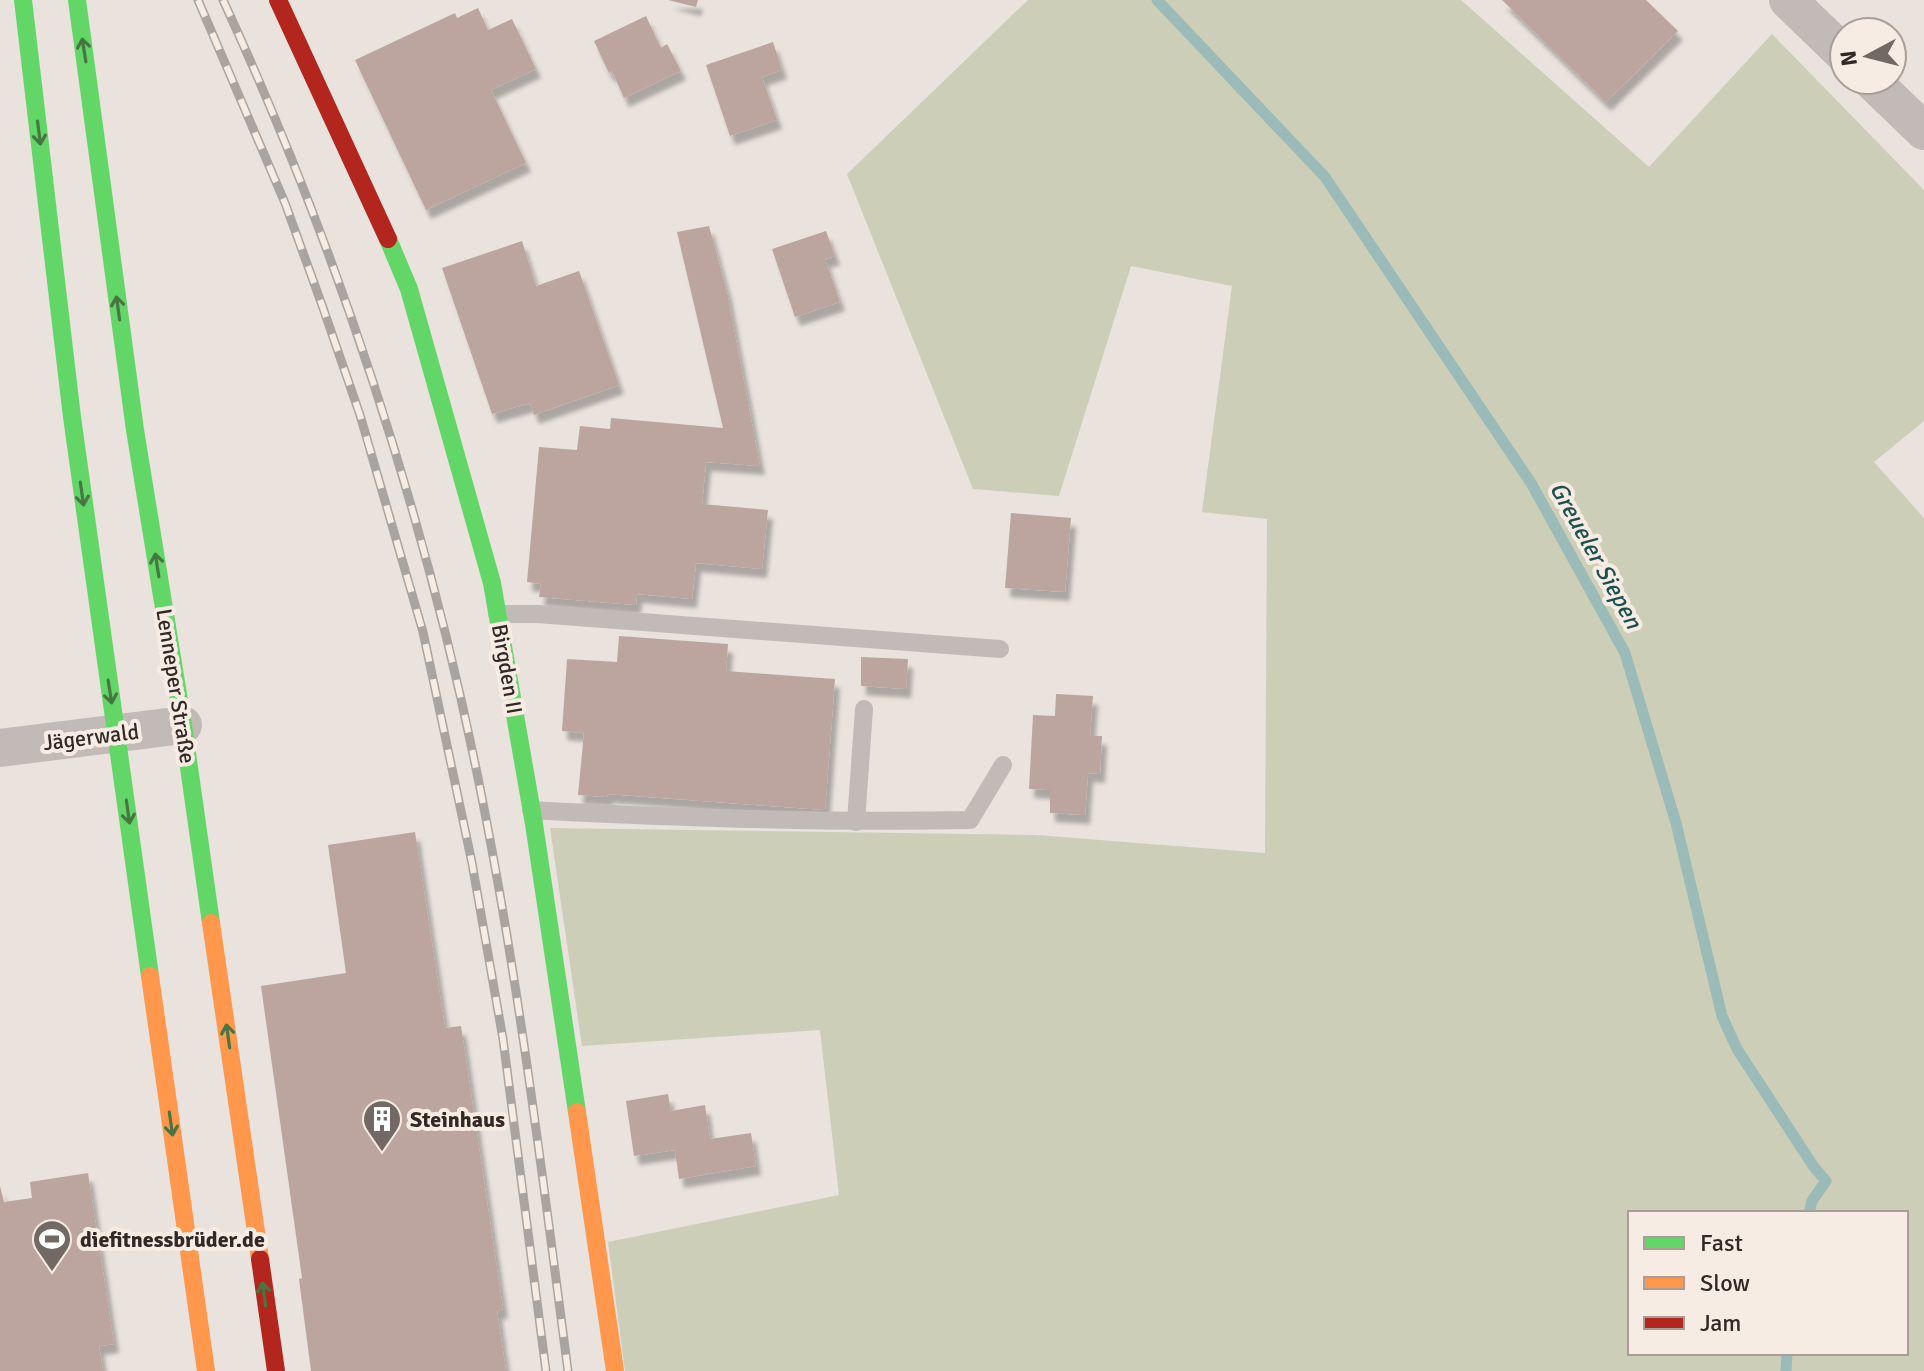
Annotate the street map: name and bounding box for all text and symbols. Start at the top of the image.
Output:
north arrow [1828,16,1908,96]
one-way arrow [76,38,91,63]
text: N [1834,49,1863,68]
one-way arrow [32,120,47,145]
one-way arrow [110,296,125,321]
water label: Greueler Siepen [1543,476,1649,635]
one-way arrow [75,481,90,506]
one-way arrow [149,553,164,578]
street label: Lenneper Straße [150,607,202,765]
street label: Birgden II [486,622,528,716]
one-way arrow [103,678,118,704]
street label: Jägerwald [42,718,140,756]
one-way arrow [120,798,135,824]
one-way arrow [220,1024,235,1050]
building icon: Steinhaus [361,1098,403,1153]
place label: Steinhaus [410,1106,505,1133]
one-way arrow [164,1111,179,1137]
legend [1628,1211,1908,1355]
sports icon: diefitnessbrüder.de [31,1218,73,1273]
place label: diefitnessbrüder.de [80,1226,265,1253]
text: Fast [1700,1228,1743,1258]
text: Slow [1700,1268,1750,1298]
one-way arrow [257,1281,272,1308]
text: Jam [1700,1308,1741,1338]

